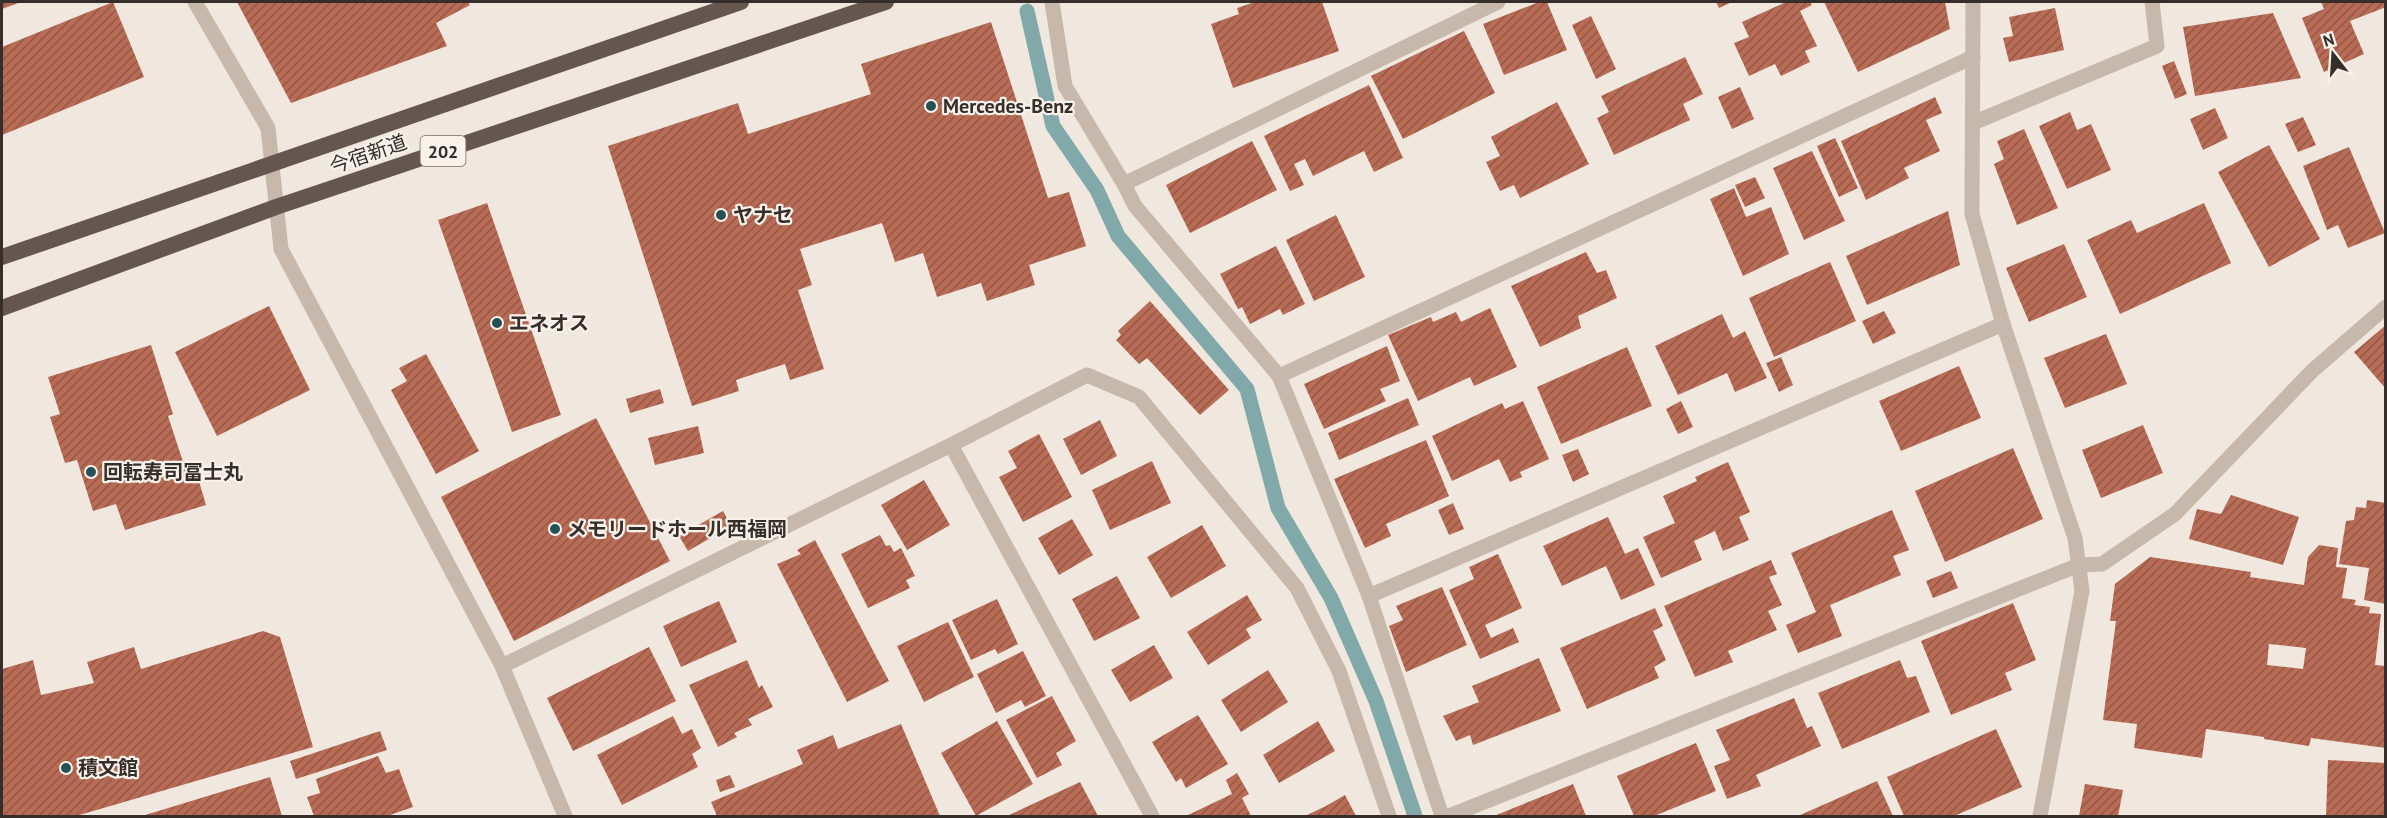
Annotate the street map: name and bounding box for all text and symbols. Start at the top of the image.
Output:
north arrow [2303,24,2363,84]
text: N [2321,29,2337,51]
place label: Mercedes-Benz [943,93,1073,119]
marker: Mercedes-Benz [924,99,938,113]
street label: 今宿新道 [326,129,410,179]
road number: 202 [420,136,466,166]
place label: ヤナセ [733,202,793,228]
marker: ヤナセ [714,208,728,222]
place label: エネオス [509,310,589,336]
marker: エネオス [490,316,504,330]
place label: 回転寿司冨士丸 [103,459,243,485]
marker: 回転寿司冨士丸 [84,465,98,479]
place label: メモリードホール西福岡 [567,516,787,542]
marker: メモリードホール西福岡 [548,522,562,536]
place label: 積文館 [78,755,138,781]
marker: 積文館 [59,761,73,775]

